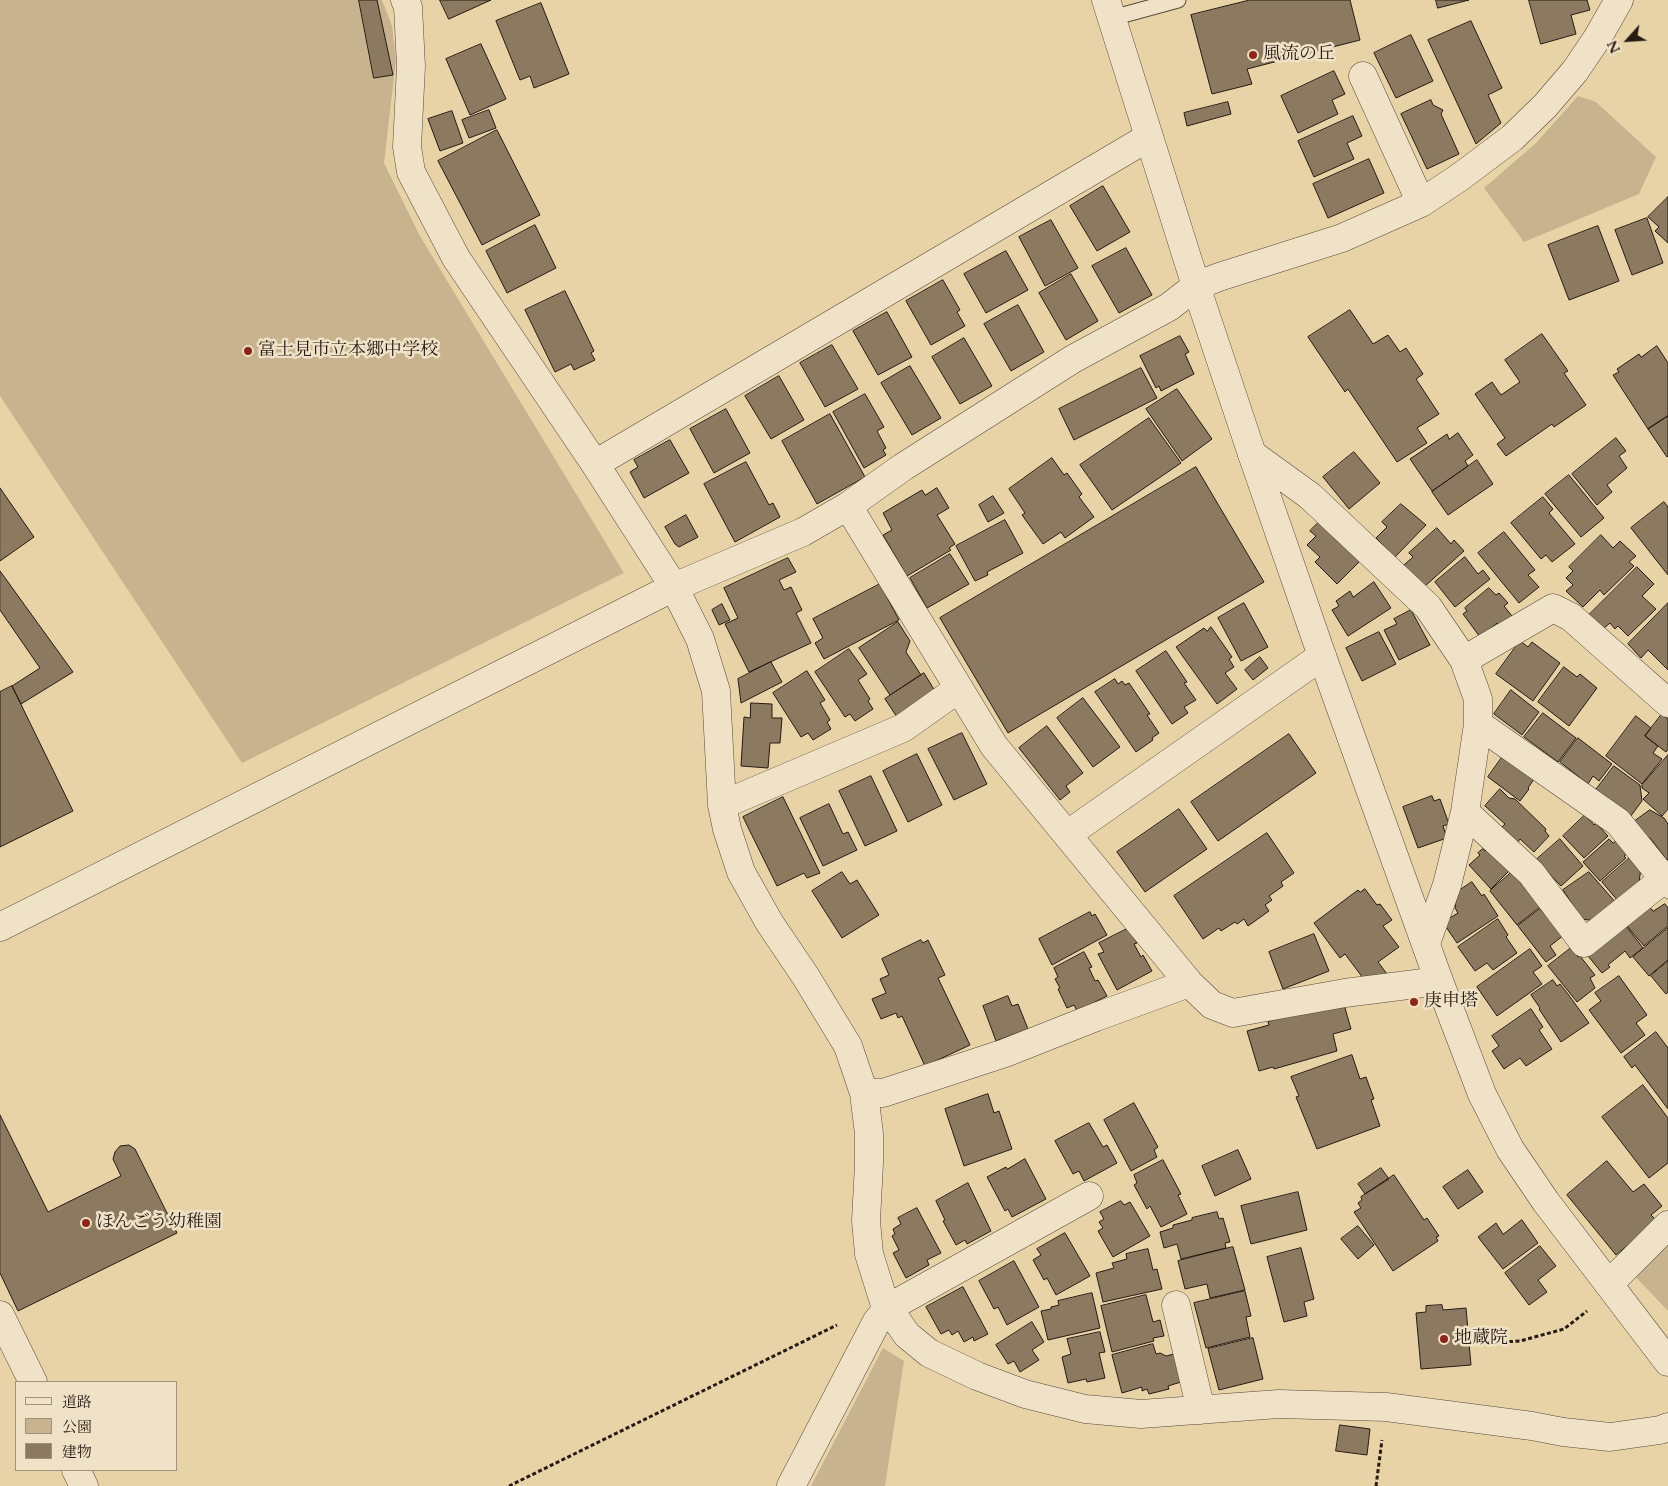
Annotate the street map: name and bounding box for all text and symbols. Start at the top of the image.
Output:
north arrow [1603,15,1653,65]
text: N [1603,37,1625,56]
place label: 風流の丘 [1263,44,1335,66]
marker: 風流の丘 [1247,49,1259,61]
place label: 富士見市立本郷中学校 [258,340,438,362]
marker: 富士見市立本郷中学校 [242,345,254,357]
place label: 庚申塔 [1424,991,1478,1013]
marker: 庚申塔 [1408,996,1420,1008]
place label: ほんごう幼稚園 [96,1212,222,1234]
marker: ほんごう幼稚園 [80,1217,92,1229]
place label: 地蔵院 [1454,1328,1508,1350]
marker: 地蔵院 [1438,1333,1450,1345]
legend [15,1381,178,1471]
text: 道路 [62,1392,92,1412]
text: 公園 [62,1417,92,1437]
text: 建物 [62,1442,92,1462]

